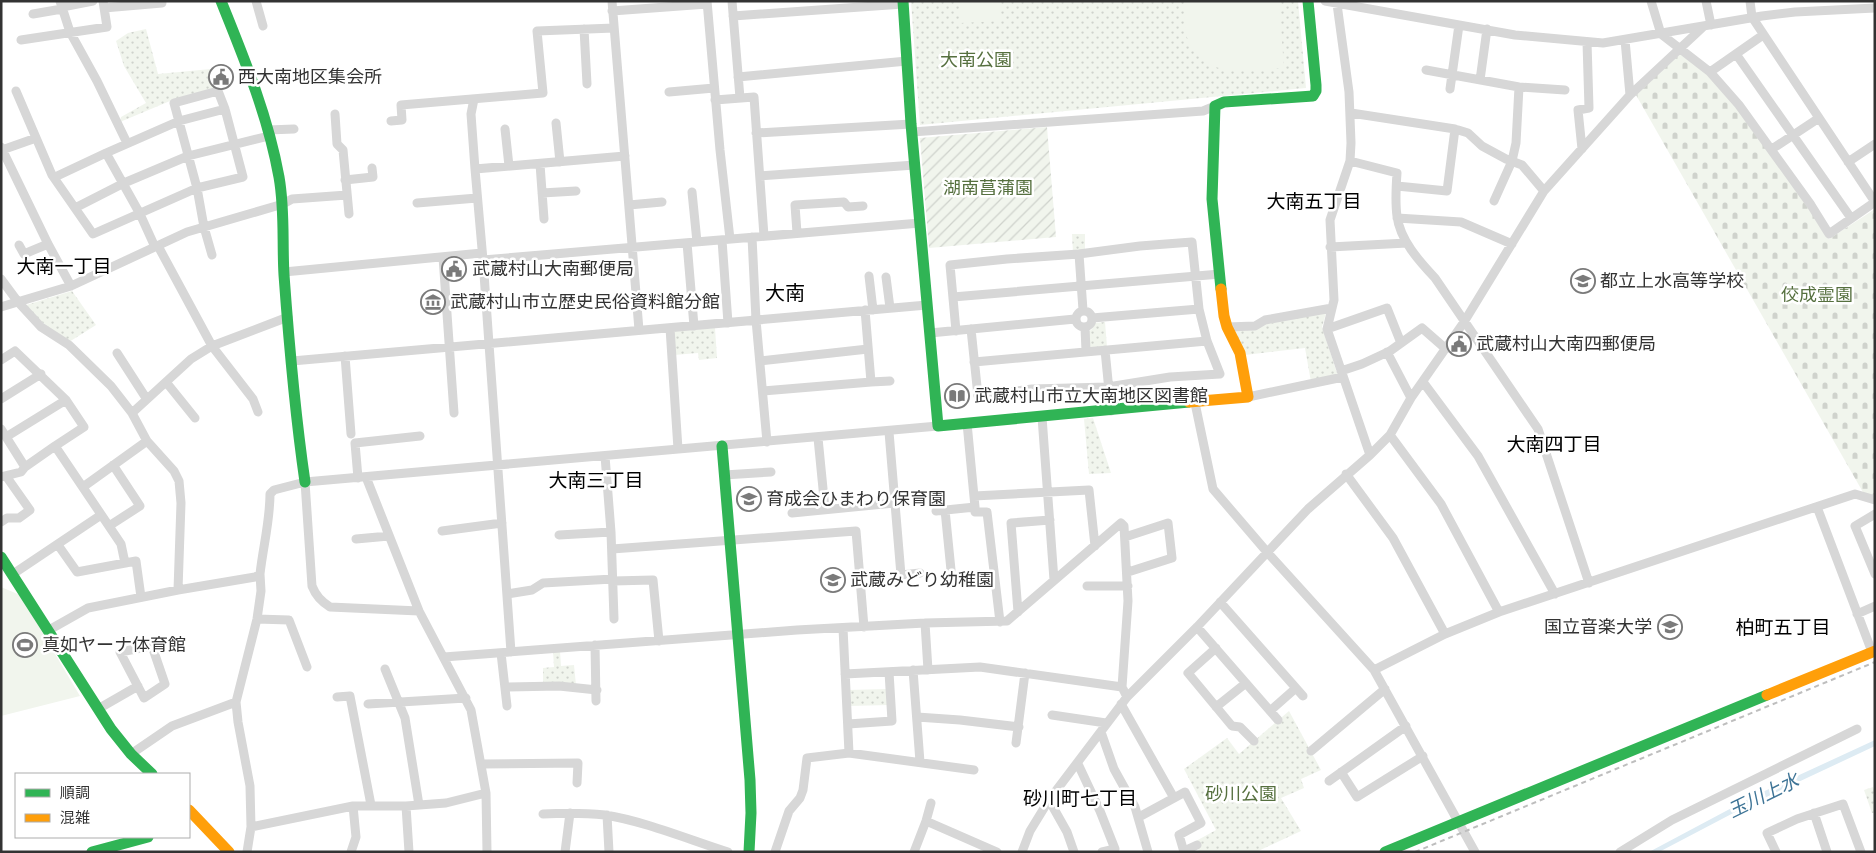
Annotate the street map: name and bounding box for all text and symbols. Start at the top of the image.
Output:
park label: 大南公園 [940,51,1012,70]
public building icon: 西大南地区集会所 [208,64,234,90]
place label: 西大南地区集会所 [238,67,382,87]
park label: 湖南菖蒲園 [943,179,1033,198]
district label: 大南五丁目 [1266,192,1362,212]
public building icon: 武蔵村山大南郵便局 [441,256,467,282]
district label: 大南一丁目 [16,257,112,277]
place label: 武蔵村山大南郵便局 [472,259,634,279]
school or university icon: 都立上水高等学校 [1570,268,1596,294]
place label: 都立上水高等学校 [1600,271,1744,291]
district label: 大南 [765,283,805,304]
park label: 佼成霊園 [1781,286,1853,305]
museum icon: 武蔵村山市立歴史民俗資料館分館 [420,289,446,315]
place label: 武蔵村山市立歴史民俗資料館分館 [450,292,720,312]
public building icon: 武蔵村山大南四郵便局 [1446,331,1472,357]
place label: 武蔵村山大南四郵便局 [1476,334,1656,354]
library icon: 武蔵村山市立大南地区図書館 [944,383,970,409]
place label: 武蔵村山市立大南地区図書館 [974,386,1208,406]
district label: 大南四丁目 [1506,435,1602,455]
district label: 大南三丁目 [548,471,644,491]
school or university icon: 育成会ひまわり保育園 [736,486,762,512]
place label: 育成会ひまわり保育園 [766,490,946,509]
school or university icon: 武蔵みどり幼稚園 [820,567,846,593]
place label: 武蔵みどり幼稚園 [850,570,994,590]
school or university icon: 国立音楽大学 [1657,614,1683,640]
place label: 国立音楽大学 [1544,617,1652,637]
district label: 柏町五丁目 [1735,618,1831,638]
sports icon: 真如ヤーナ体育館 [12,632,38,658]
place label: 真如ヤーナ体育館 [42,635,186,655]
water label: 玉川上水 [1725,769,1804,822]
legend [15,773,190,838]
park label: 砂川公園 [1205,785,1277,804]
text: 順調 [60,786,90,801]
district label: 砂川町七丁目 [1023,789,1137,809]
text: 混雑 [60,810,90,826]

